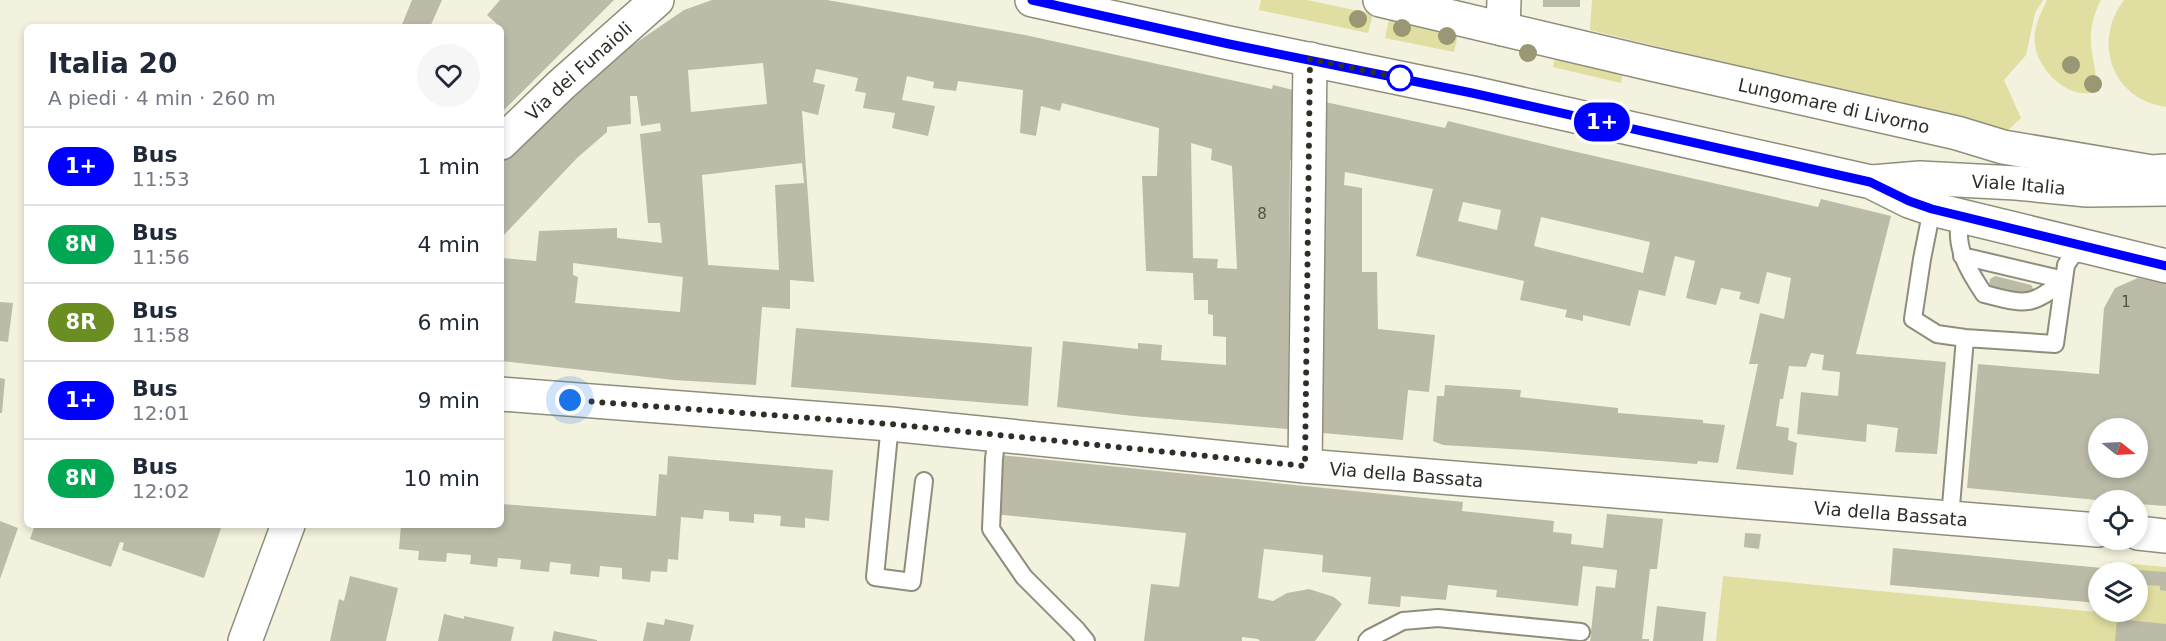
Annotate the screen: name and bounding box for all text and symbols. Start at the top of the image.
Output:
street label: Via dei Funaioli [521,17,636,124]
button: heart [417,44,480,107]
text: Italia 20 [48,47,178,80]
unlabelled marker [1387,65,1413,91]
street label: Lungomare di Livorno [1736,73,1932,137]
text: A piedi · 4 min · 260 m [48,86,276,110]
line badge: 1+ [1575,102,1629,142]
text: 1+ [1586,110,1618,134]
text: Bus [132,142,178,167]
text: 1+ [65,154,97,178]
text: 1 min [418,154,480,179]
text: 11:53 [132,167,190,191]
street label: Viale Italia [1971,170,2067,198]
house number: 8 [1257,205,1267,223]
text: Bus [132,220,178,245]
text: 8N [65,232,97,256]
text: 4 min [418,232,480,257]
text: 11:56 [132,245,190,269]
house number: 1 [2121,293,2131,311]
text: Bus [132,298,178,323]
text: 8R [66,310,96,334]
text: 6 min [418,310,480,335]
text: 11:58 [132,323,190,347]
text: Bus [132,376,178,401]
your location [555,385,585,415]
text: 1+ [65,388,97,412]
text: 9 min [418,388,480,413]
text: 12:01 [132,401,190,425]
north arrow [2088,418,2148,478]
map controls [2088,418,2148,622]
text: Bus [132,454,178,479]
street label: Via della Bassata [1329,458,1484,491]
text: 8N [65,466,97,490]
text: 10 min [404,466,480,491]
text: 12:02 [132,479,190,503]
button: locate [2088,490,2148,550]
street label: Via della Bassata [1813,497,1969,530]
button: layers [2088,562,2148,622]

